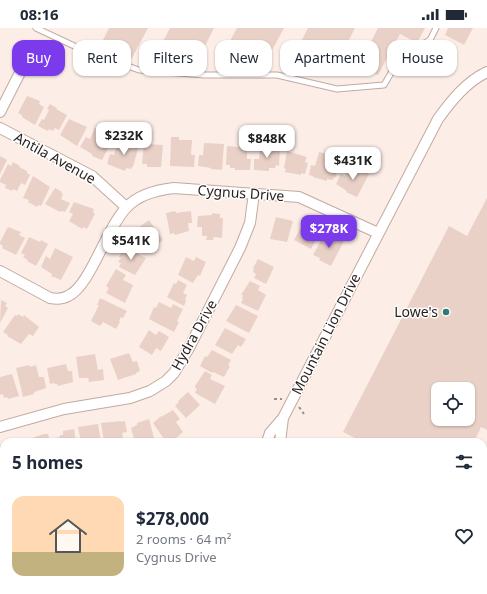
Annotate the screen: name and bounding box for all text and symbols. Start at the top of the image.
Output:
text: 08:16 [20,4,59,24]
chip: Buy [12,40,65,76]
chip: Rent [73,40,131,76]
chip: Filters [139,40,207,76]
chip: New [215,40,272,76]
chip: Apartment [280,40,379,76]
chip: House [387,40,457,76]
pin: $232K [96,122,152,156]
pin: $848K [239,125,295,159]
text: $232K [105,126,143,144]
street label: Antila Avenue [11,127,100,188]
text: $848K [248,129,286,147]
pin: $431K [325,147,381,181]
text: $431K [334,151,372,169]
street label: Cygnus Drive [197,180,285,205]
pin: $278K [301,215,357,249]
text: $278K [310,219,348,237]
pin: $541K [103,227,159,261]
text: $541K [112,231,150,249]
street label: Mountain Lion Drive [287,270,364,398]
street label: Hydra Drive [166,296,221,373]
place label: Lowe's [394,302,438,321]
marker: Lowe's [441,307,451,317]
map controls [431,382,475,426]
button: locate [431,382,475,426]
text: 5 homes [12,451,83,474]
icon: filters [453,451,475,473]
text: $278,000 [136,507,209,530]
icon: home [44,512,92,560]
icon: heart [453,525,475,547]
text: 2 rooms · 64 m² [136,530,231,548]
text: Cygnus Drive [136,548,217,566]

